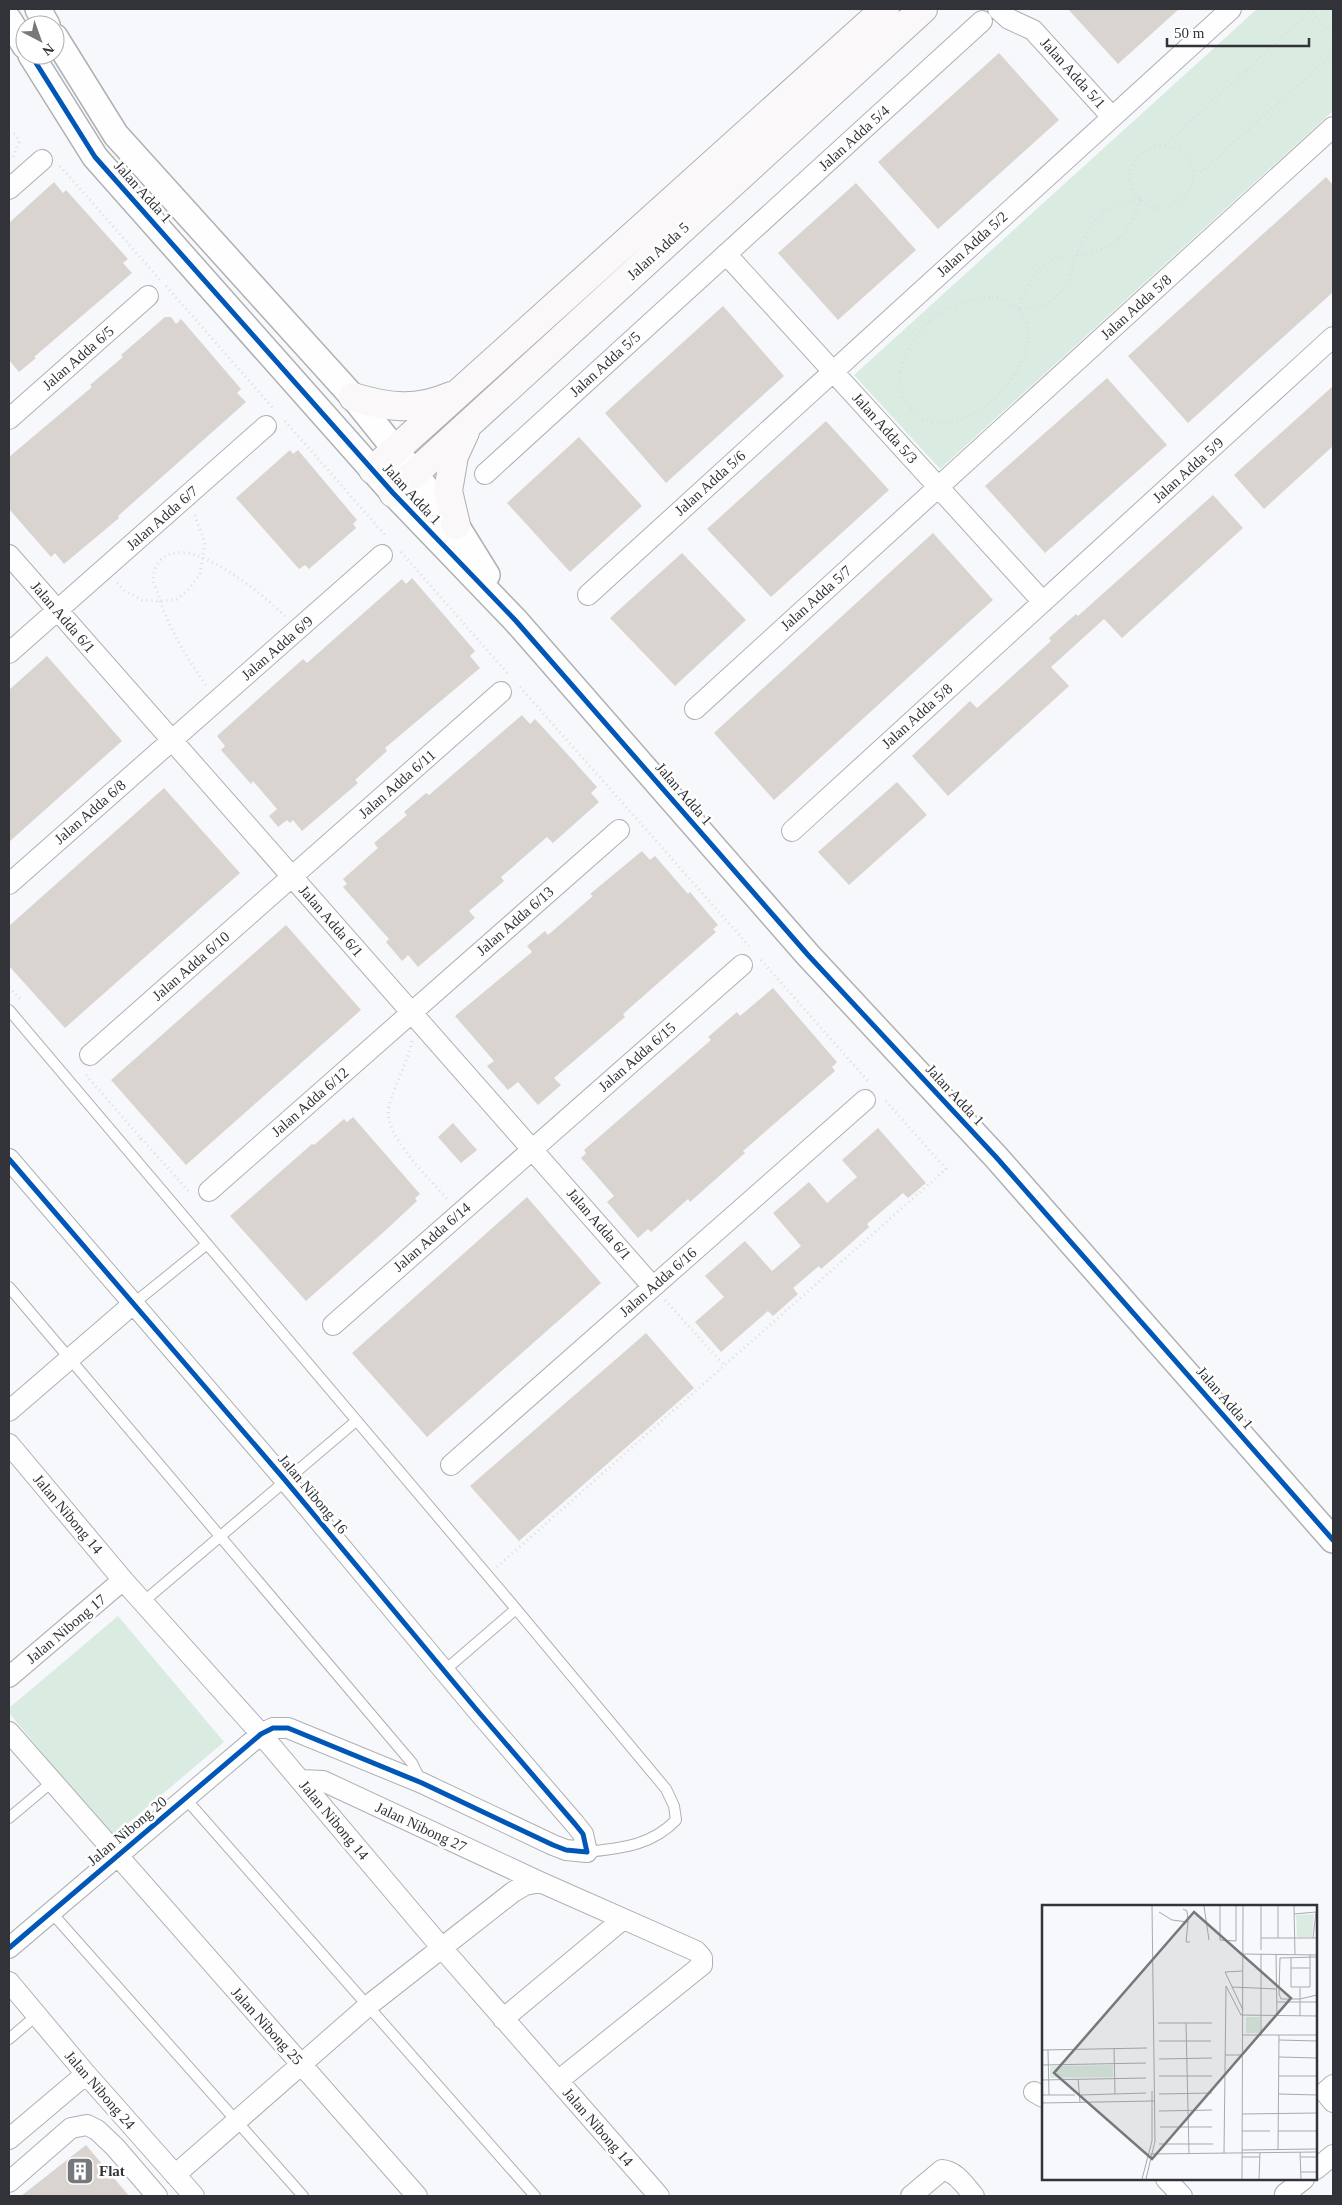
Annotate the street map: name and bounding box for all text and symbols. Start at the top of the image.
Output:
north arrow [15,15,65,65]
scale bar [1167,15,1310,47]
text: 50 m [1174,25,1205,41]
street label: Jalan Adda 5/1 [1037,35,1109,111]
text: N [39,40,57,58]
street label: Jalan Adda 5/4 [816,102,893,174]
street label: Jalan Adda 1 [111,158,175,226]
street label: Jalan Adda 5/2 [934,208,1010,280]
street label: Jalan Adda 5 [624,219,692,283]
street label: Jalan Adda 5/8 [1098,271,1174,343]
street label: Jalan Adda 6/5 [39,323,117,393]
street label: Jalan Adda 5/5 [567,328,643,400]
street label: Jalan Adda 5/3 [849,390,921,466]
street label: Jalan Adda 5/9 [1150,434,1226,506]
street label: Jalan Adda 5/6 [672,447,749,519]
street label: Jalan Adda 1 [380,460,444,528]
street label: Jalan Adda 6/7 [123,482,201,553]
street label: Jalan Adda 5/7 [778,562,855,634]
street label: Jalan Adda 6/1 [28,578,98,656]
street label: Jalan Adda 6/9 [238,613,316,683]
street label: Jalan Adda 5/8 [879,680,955,752]
street label: Jalan Adda 6/11 [355,746,439,822]
street label: Jalan Adda 1 [653,760,715,828]
street label: Jalan Adda 6/8 [51,777,129,847]
street label: Jalan Adda 6/1 [296,882,366,960]
street label: Jalan Adda 6/13 [473,883,557,959]
street label: Jalan Adda 6/10 [149,928,233,1004]
street label: Jalan Adda 6/15 [595,1019,679,1095]
street label: Jalan Adda 1 [923,1061,987,1129]
street label: Jalan Adda 6/12 [268,1064,352,1140]
street label: Jalan Adda 6/1 [564,1185,634,1263]
street label: Jalan Adda 6/14 [390,1199,474,1275]
street label: Jalan Adda 6/16 [616,1244,700,1320]
street label: Jalan Adda 1 [1194,1364,1256,1432]
street label: Jalan Nibong 16 [275,1451,351,1537]
street label: Jalan Nibong 14 [30,1471,106,1557]
street label: Jalan Nibong 17 [23,1591,109,1667]
street label: Jalan Nibong 14 [296,1777,372,1863]
street label: Jalan Nibong 20 [84,1793,170,1869]
street label: Jalan Nibong 27 [373,1799,469,1855]
inset map [1042,1905,1317,2180]
street label: Jalan Nibong 25 [228,1984,306,2068]
street label: Jalan Nibong 24 [62,2048,139,2133]
street label: Jalan Nibong 14 [560,2085,637,2170]
building icon: Flat [65,2156,95,2186]
place label: Flat [99,2163,125,2179]

